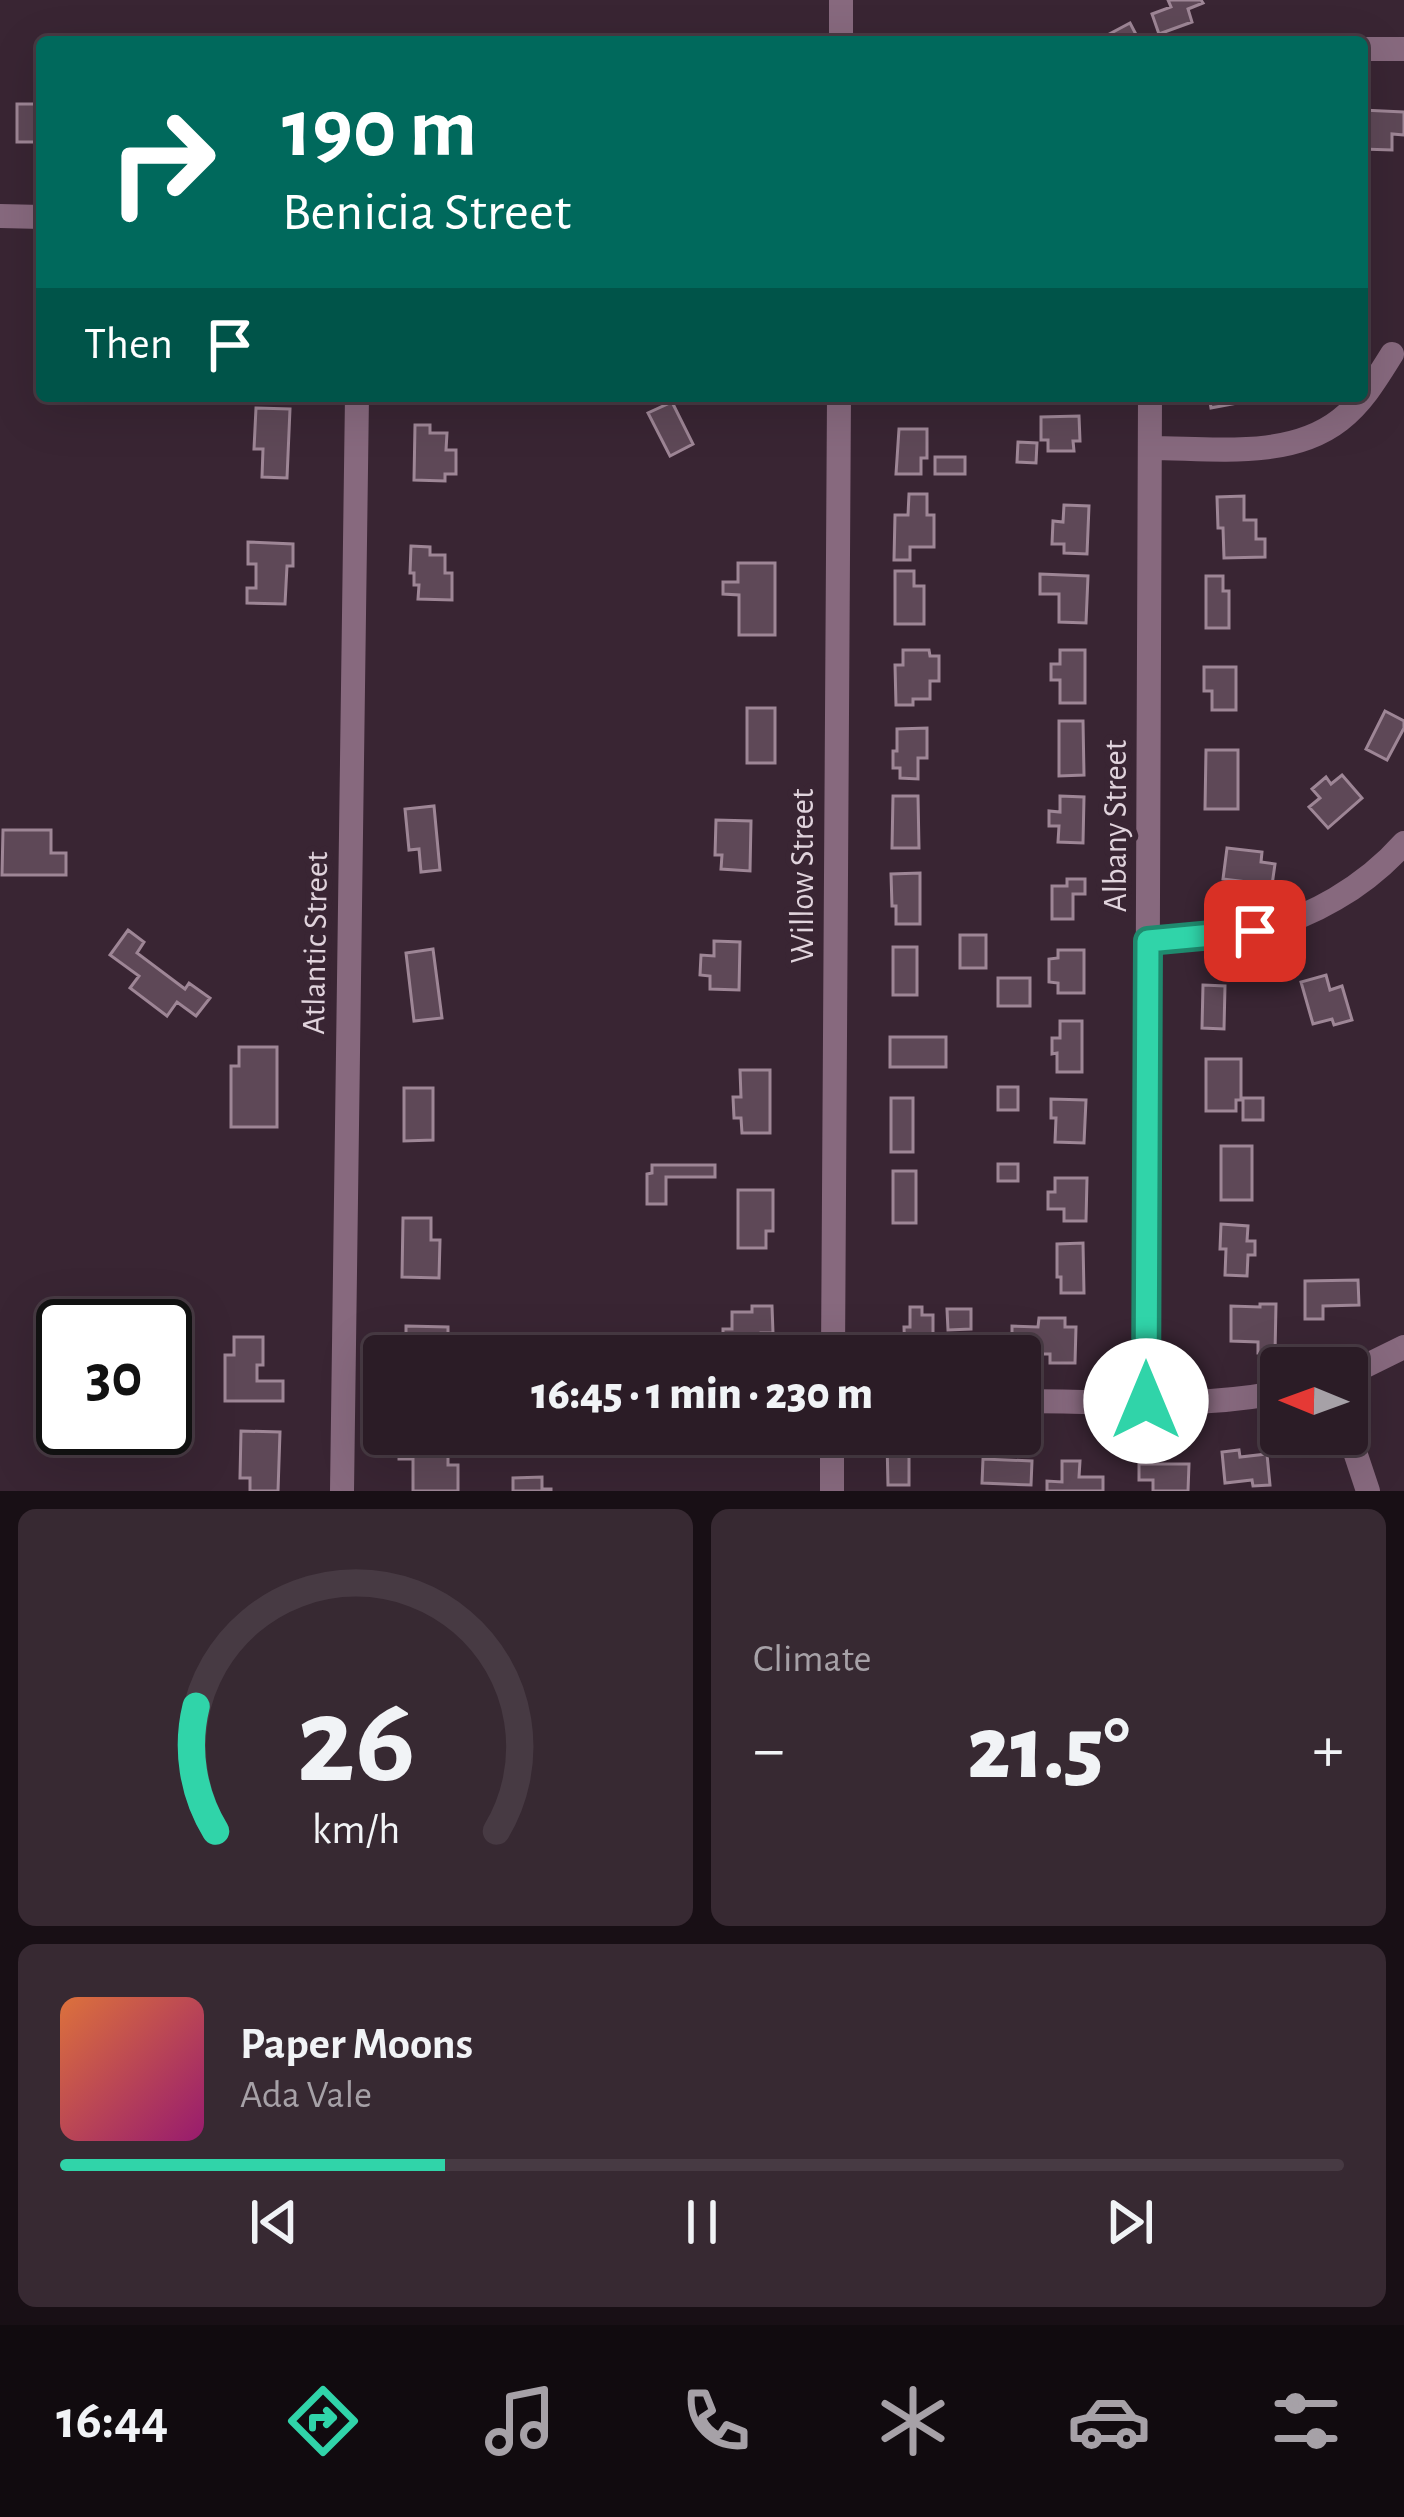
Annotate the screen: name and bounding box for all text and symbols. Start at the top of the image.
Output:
icon: right [84,84,240,240]
text: 190 m [282,88,477,172]
text: Benicia Street [282,186,571,240]
icon: arrive [197,312,263,378]
text: Then [84,322,173,367]
street label: Albany Street [1100,739,1133,912]
street label: Willow Street [787,788,820,963]
street label: Atlantic Street [298,851,334,1035]
pin [1204,880,1306,982]
icon: arrive [1222,898,1288,964]
speed limit sign: 30 [36,1299,192,1455]
position arrow [1083,1338,1209,1464]
north arrow [1260,1347,1368,1455]
map controls [1260,1347,1368,1455]
text: 16:45 · 1 min · 230 m [531,1372,873,1417]
text: Climate [753,1640,871,1679]
text: 26 [296,1680,415,1805]
text: 21.5° [967,1705,1130,1795]
text: − [753,1717,785,1783]
text: + [1312,1717,1344,1783]
text: km/h [311,1808,400,1851]
text: Paper Moons [240,2022,473,2067]
text: Ada Vale [240,2076,372,2115]
icon: previous [241,2189,307,2255]
icon: pause [669,2189,735,2255]
icon: next [1097,2189,1163,2255]
icon: directions [281,2379,365,2463]
icon: music [478,2379,562,2463]
icon: phone [674,2379,758,2463]
icon: climate [871,2379,955,2463]
icon: car [1067,2379,1151,2463]
icon: filters [1264,2379,1348,2463]
text: 16:44 [56,2394,168,2448]

